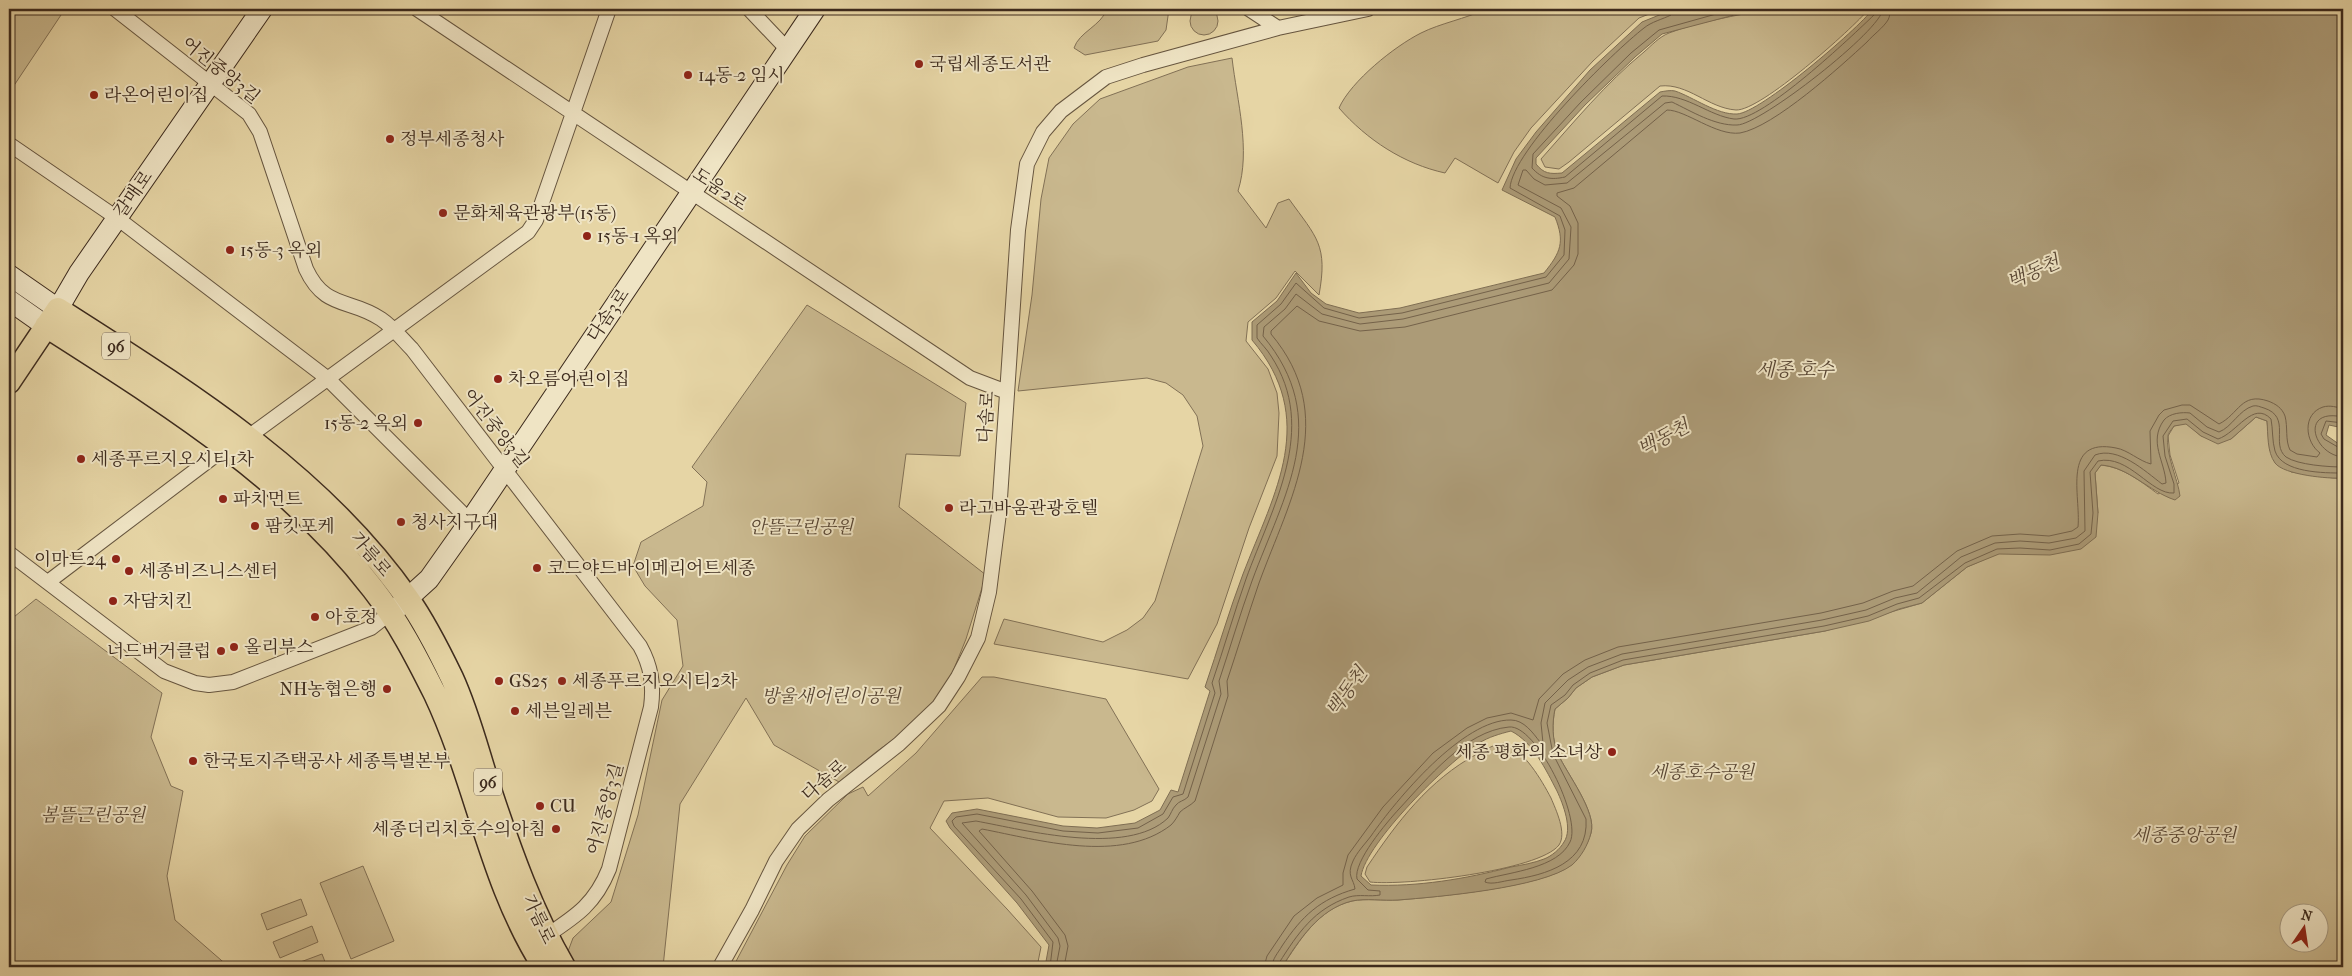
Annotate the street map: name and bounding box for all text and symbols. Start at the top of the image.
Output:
street label: 어진중앙3길 [177,33,264,108]
place label: 국립세종도서관 [929,54,1051,75]
marker: 국립세종도서관 [913,58,925,70]
place label: 14동-2 임시 [698,65,785,86]
marker: 14동-2 임시 [682,69,694,81]
place label: 라온어린이집 [104,85,208,106]
marker: 라온어린이집 [88,89,100,101]
place label: 정부세종청사 [400,129,505,150]
marker: 정부세종청사 [384,133,396,145]
street label: 도움2로 [688,164,751,215]
street label: 갈매로 [110,167,157,222]
place label: 문화체육관광부(15동) [453,203,616,224]
marker: 문화체육관광부(15동) [437,207,449,219]
place label: 15동-1 옥외 [597,226,678,247]
marker: 15동-1 옥외 [581,230,593,242]
place label: 15동-3 옥외 [240,240,322,261]
marker: 15동-3 옥외 [224,244,236,256]
water label: 백동천 [2004,250,2065,293]
street label: 다솜3로 [583,285,634,346]
road number: 96 [102,332,130,360]
water label: 세종 호수 [1756,359,1835,381]
place label: 차오름어린이집 [508,369,630,390]
marker: 차오름어린이집 [492,373,504,385]
street label: 어진중앙3길 [458,385,533,472]
street label: 다솜로 [974,390,999,444]
place label: 15동-2 옥외 [324,413,408,434]
water label: 백동천 [1634,414,1694,461]
marker: 15동-2 옥외 [412,417,424,429]
place label: 세종푸르지오시티1차 [91,449,255,470]
marker: 세종푸르지오시티1차 [75,453,87,465]
place label: 파치먼트 [233,489,303,510]
marker: 파치먼트 [217,493,229,505]
place label: 라고바움관광호텔 [959,498,1098,519]
marker: 라고바움관광호텔 [943,502,955,514]
place label: 청사지구대 [411,512,498,533]
place label: 팜킷포케 [265,516,335,537]
marker: 청사지구대 [395,516,407,528]
park label: 안뜰근린공원 [749,517,855,538]
marker: 팜킷포케 [249,520,261,532]
street label: 가름로 [346,528,395,581]
place label: 이마트24 [34,549,106,570]
marker: 이마트24 [110,553,122,565]
place label: 코드야드바이메리어트세종 [547,558,756,579]
place label: 세종비즈니스센터 [139,561,278,582]
marker: 코드야드바이메리어트세종 [531,562,543,574]
marker: 세종비즈니스센터 [123,565,135,577]
place label: 자담치킨 [123,591,193,612]
marker: 자담치킨 [107,595,119,607]
place label: 아호정 [325,607,377,628]
marker: 아호정 [309,611,321,623]
place label: 올리부스 [244,637,314,658]
place label: 너드버거클럽 [107,641,211,662]
marker: 올리부스 [228,641,240,653]
marker: 너드버거클럽 [215,645,227,657]
water label: 백동천 [1322,662,1373,720]
place label: GS25 [509,671,548,692]
place label: 세종푸르지오시티2차 [572,671,738,692]
marker: GS25 [493,675,505,687]
marker: 세종푸르지오시티2차 [556,675,568,687]
place label: NH농협은행 [280,679,377,700]
marker: NH농협은행 [381,683,393,695]
park label: 방울새어린이공원 [761,686,902,707]
place label: 세븐일레븐 [525,701,613,722]
marker: 세븐일레븐 [509,705,521,717]
place label: 세종 평화의 소녀상 [1455,742,1603,763]
marker: 세종 평화의 소녀상 [1606,746,1618,758]
place label: 한국토지주택공사 세종특별본부 [203,751,450,772]
marker: 한국토지주택공사 세종특별본부 [187,755,199,767]
street label: 다솜로 [798,755,851,805]
street label: 어진중앙3길 [583,761,628,857]
park label: 세종호수공원 [1650,762,1756,783]
road number: 96 [474,769,502,796]
place label: CU [550,796,576,817]
marker: CU [534,800,546,812]
park label: 봄뜰근린공원 [41,805,147,826]
place label: 세종더리치호수의아침 [372,819,546,840]
marker: 세종더리치호수의아침 [550,823,562,835]
park label: 세종중앙공원 [2132,825,2238,846]
street label: 가름로 [518,891,559,947]
north arrow [2280,904,2330,954]
text: N [2300,906,2314,925]

